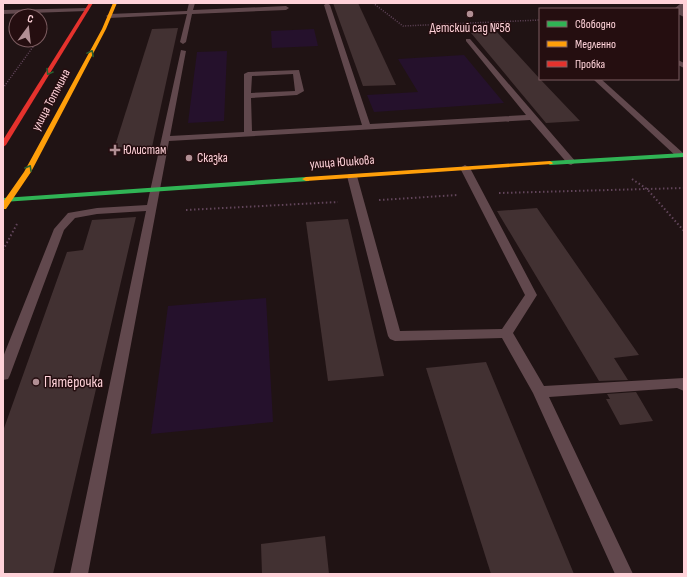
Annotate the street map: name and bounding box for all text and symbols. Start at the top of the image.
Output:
north arrow [8,8,48,48]
legend [539,8,679,80]
marker: Детский сад №58 [465,9,475,19]
text: С [26,12,35,26]
text: Свободно [575,17,616,32]
place label: Детский сад №58 [429,20,511,36]
text: Медленно [575,37,616,52]
one-way arrow [86,50,93,57]
text: Пробка [575,57,606,72]
street label: улица Тотмина [28,66,74,134]
one-way arrow [47,68,54,75]
place label: Юлистам [123,142,166,158]
marker: Юлистам [110,145,120,155]
place label: Сказка [197,150,228,166]
street label: улица Юшкова [309,152,375,172]
marker: Сказка [184,153,194,163]
one-way arrow [24,165,31,172]
place label: Пятёрочка [44,373,103,392]
marker: Пятёрочка [31,377,41,387]

